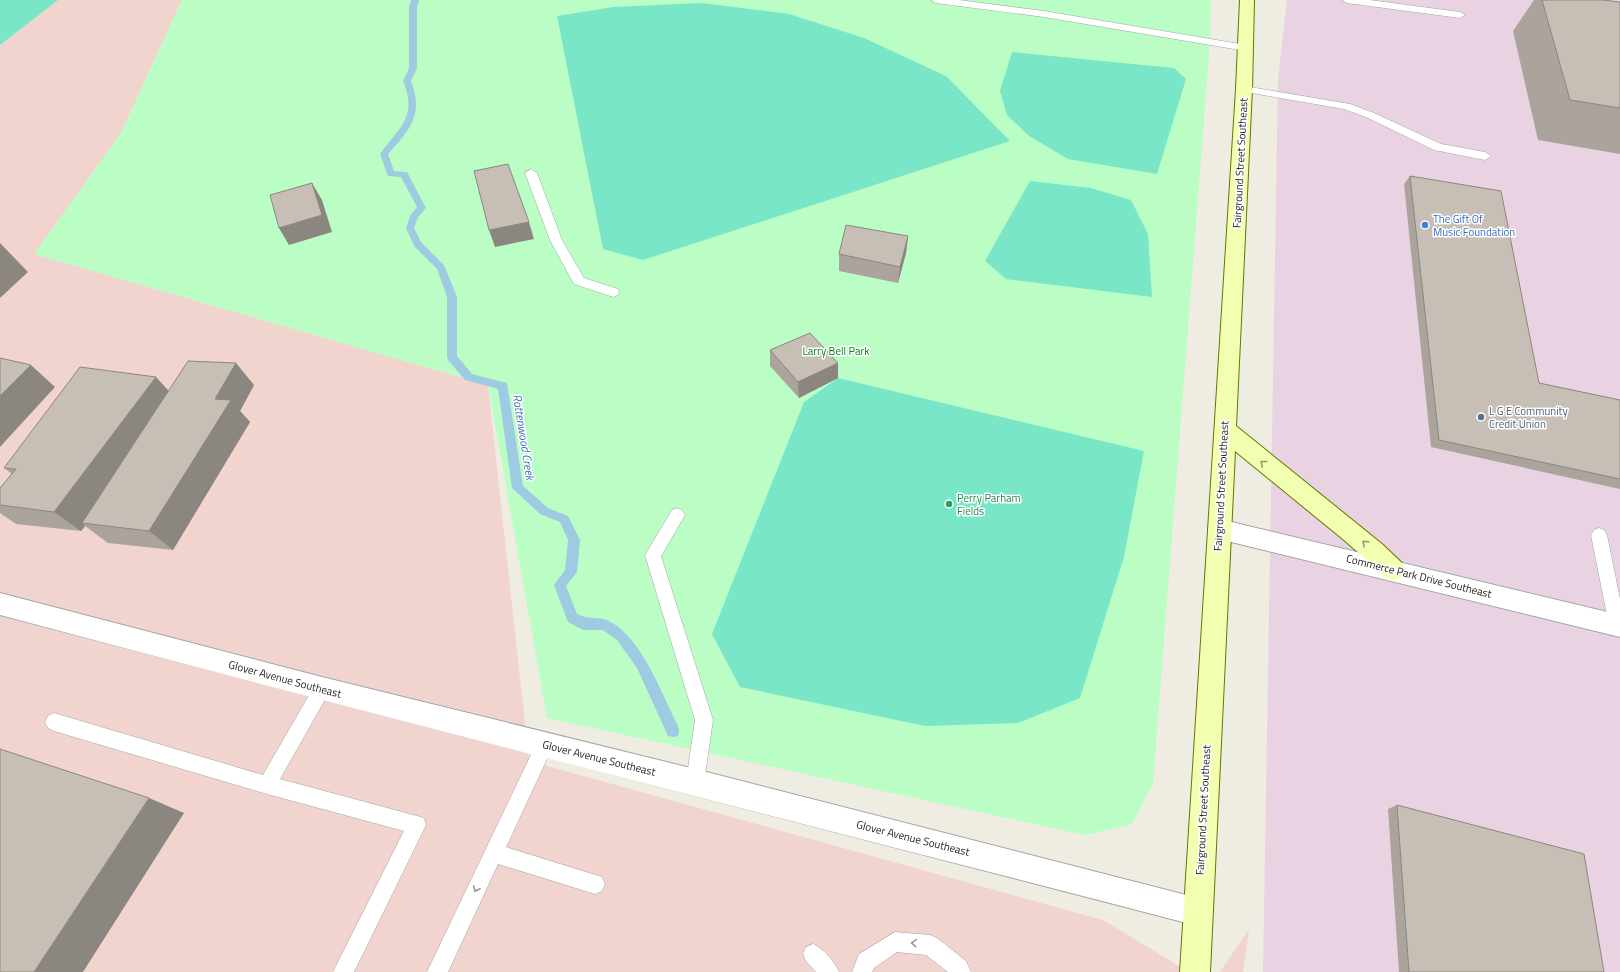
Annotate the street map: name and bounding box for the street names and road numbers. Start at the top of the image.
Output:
street label: Fairground Street Southeast [1229,97,1251,229]
street label: Fairground Street Southeast [1210,420,1232,552]
street label: Commerce Park Drive Southeast [1345,550,1494,602]
street label: Glover Avenue Southeast [227,656,343,702]
street label: Glover Avenue Southeast [541,736,657,780]
street label: Fairground Street Southeast [1192,744,1214,876]
street label: Glover Avenue Southeast [855,816,971,860]

